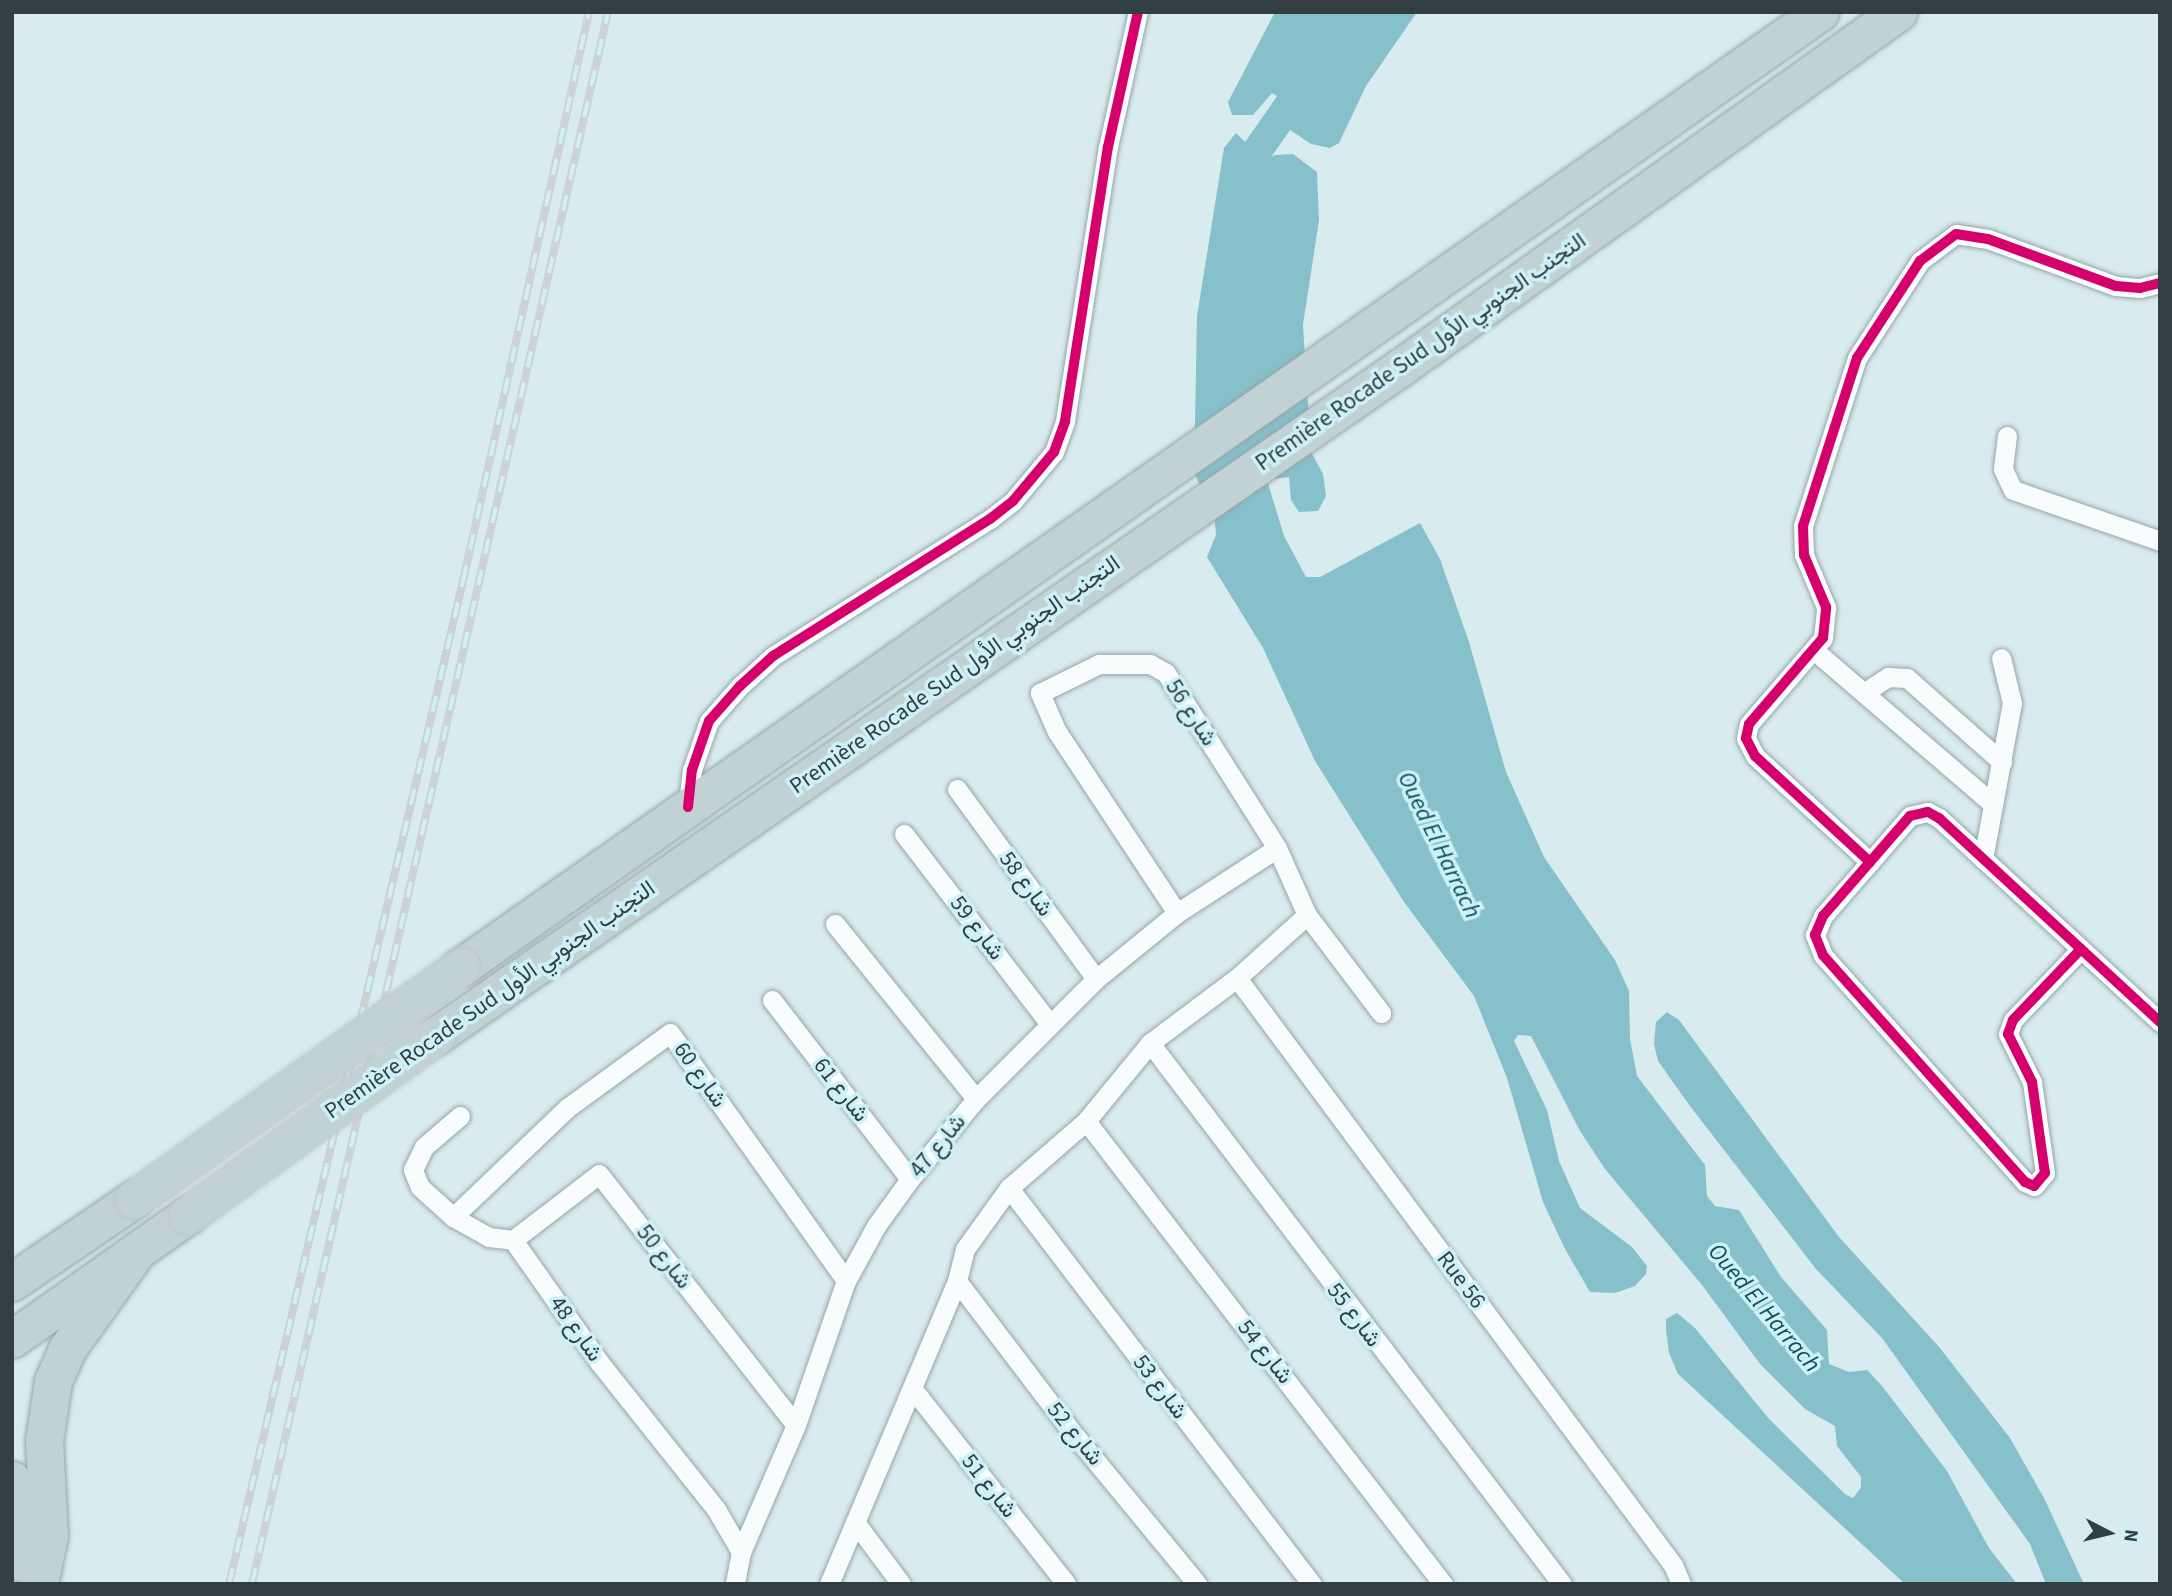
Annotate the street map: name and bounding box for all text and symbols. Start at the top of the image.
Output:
street label: Première Rocade Sud التجنب الجنوبي الأول [1250,227,1592,477]
street label: Première Rocade Sud التجنب الجنوبي الأول [784,550,1126,800]
street label: شارع 56 [1159,675,1223,751]
water label: Oued El Harrach [1391,767,1487,923]
street label: شارع 58 [993,846,1059,922]
street label: Première Rocade Sud التجنب الجنوبي الأول [319,875,661,1125]
street label: شارع 59 [944,890,1010,966]
street label: شارع 60 [668,1037,732,1113]
street label: شارع 61 [807,1052,875,1128]
street label: شارع 47 [904,1109,972,1183]
street label: شارع 50 [630,1219,698,1295]
water label: Oued El Harrach [1702,1238,1826,1378]
street label: Rue 56 [1431,1246,1491,1314]
street label: شارع 55 [1321,1277,1387,1353]
street label: شارع 48 [544,1291,608,1367]
street label: شارع 54 [1231,1314,1299,1390]
street label: شارع 53 [1127,1349,1193,1425]
street label: شارع 52 [1041,1397,1109,1471]
street label: شارع 51 [955,1448,1023,1524]
north arrow [2074,1498,2144,1568]
text: N [2116,1528,2145,1544]

